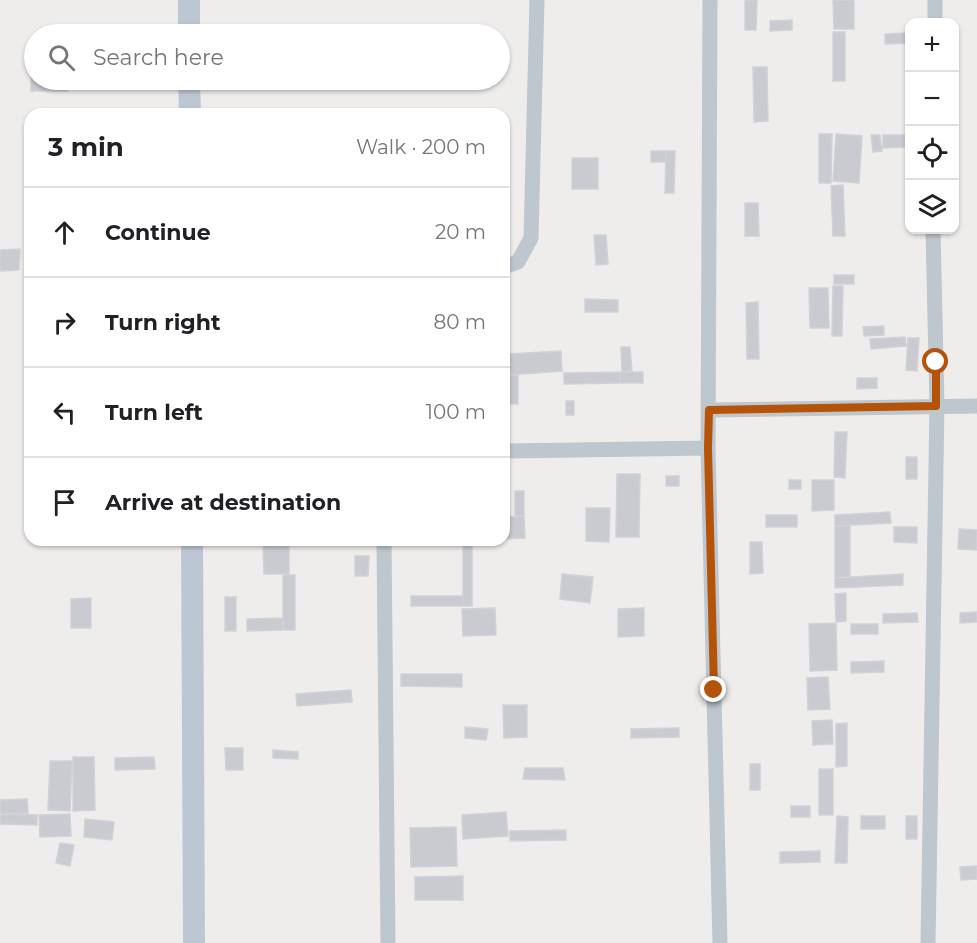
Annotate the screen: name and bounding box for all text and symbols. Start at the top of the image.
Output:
map controls [905,18,959,234]
button: + [905,18,959,72]
search box [24,24,510,90]
icon: search [45,41,78,74]
text: Search here [93,44,224,71]
button: − [905,72,959,126]
button: locate [905,126,959,180]
text: 3 min [48,131,124,163]
text: Walk · 200 m [356,135,486,159]
button: layers [905,180,959,234]
icon: ahead [48,216,81,249]
text: Continue [105,219,211,246]
text: 20 m [435,220,486,244]
icon: right [48,306,81,339]
text: Turn right [105,309,220,336]
text: 80 m [434,310,486,334]
route start [922,348,948,374]
icon: left [48,396,81,429]
text: Turn left [105,399,203,426]
text: 100 m [426,400,486,424]
icon: arrive [48,486,81,519]
text: Arrive at destination [105,489,341,516]
route end [700,676,726,702]

